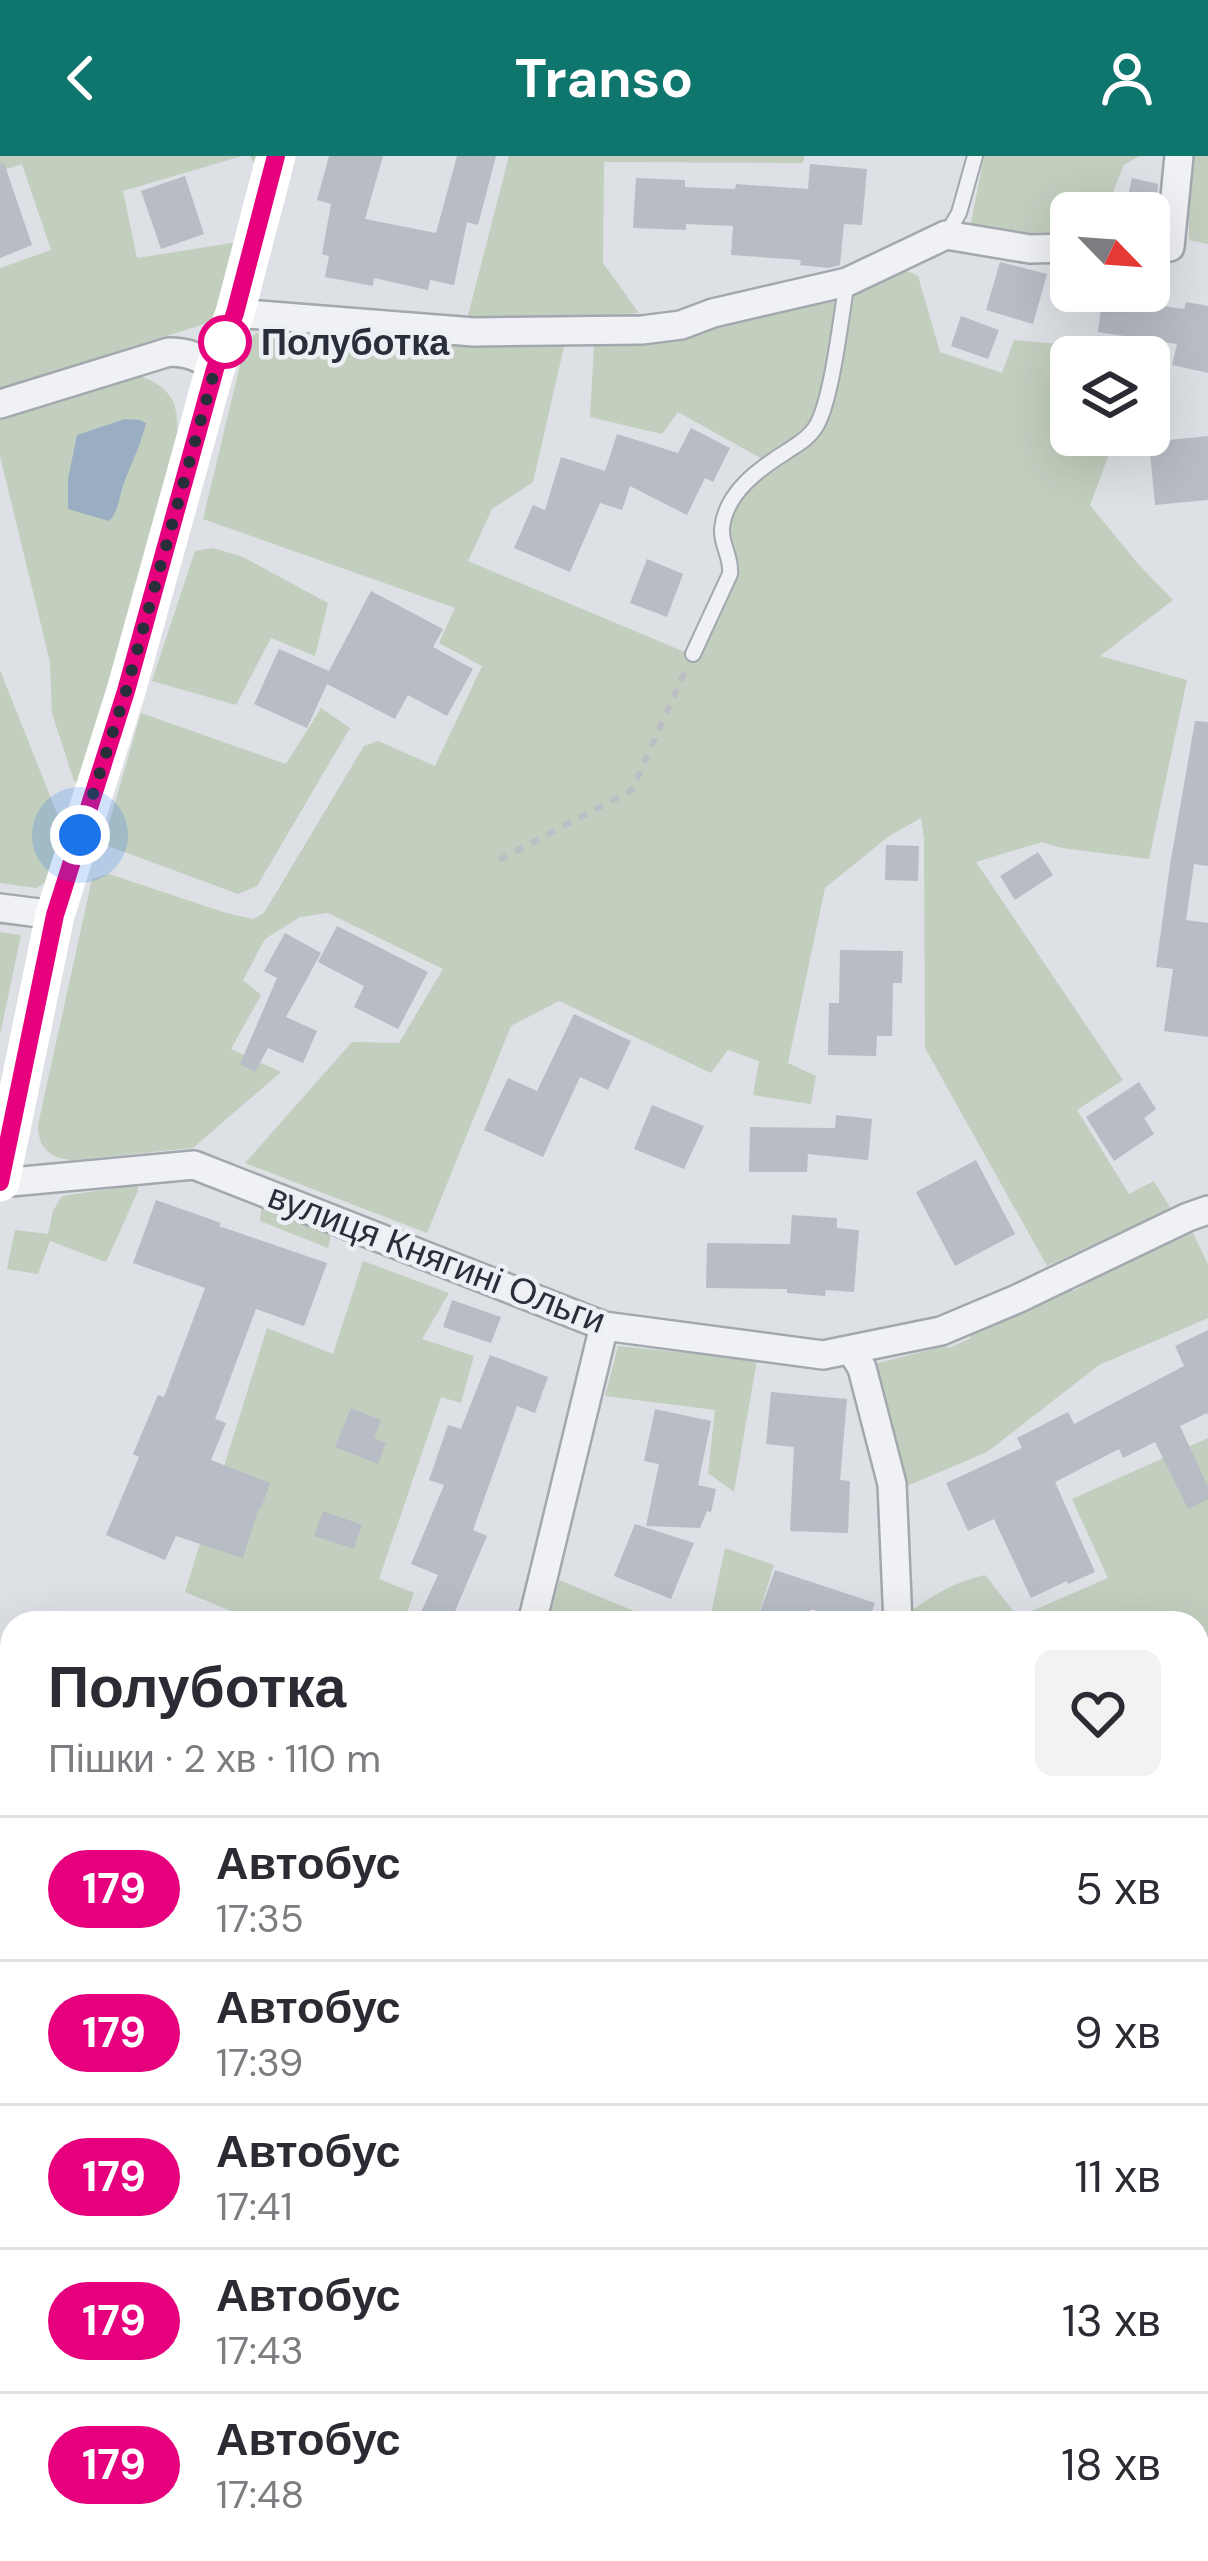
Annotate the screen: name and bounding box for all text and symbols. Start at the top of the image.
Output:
text: Transo [515,43,693,114]
icon: back [48,45,114,111]
icon: person [1094,45,1160,111]
north arrow [1050,192,1170,312]
map controls [1050,192,1170,456]
marker: Полуботка [200,317,250,367]
place label: Полуботка [261,319,450,366]
button: layers [1050,336,1170,456]
your location [50,805,110,865]
street label: вулиця Княгині Ольги [261,1172,613,1344]
text: Полуботка [48,1650,346,1725]
button: heart [1035,1650,1161,1776]
text: Пішки · 2 хв · 110 m [48,1733,381,1784]
text: Автобус [216,1834,401,1893]
text: 5 хв [1075,1859,1161,1918]
text: 179 [82,1861,146,1916]
text: 17:35 [216,1893,304,1944]
text: Автобус [216,1978,401,2037]
text: 9 хв [1074,2003,1161,2062]
text: 179 [82,2005,146,2060]
text: 17:39 [216,2037,303,2088]
text: Автобус [216,2122,401,2181]
text: 11 хв [1075,2147,1161,2206]
text: 179 [82,2149,146,2204]
text: 17:41 [216,2181,293,2232]
text: Автобус [216,2266,401,2325]
text: 13 хв [1062,2291,1161,2350]
text: 179 [82,2293,146,2348]
text: 17:43 [216,2325,304,2376]
text: Автобус [216,2410,401,2469]
text: 18 хв [1061,2435,1161,2494]
text: 179 [82,2437,146,2492]
text: 17:48 [216,2469,304,2520]

